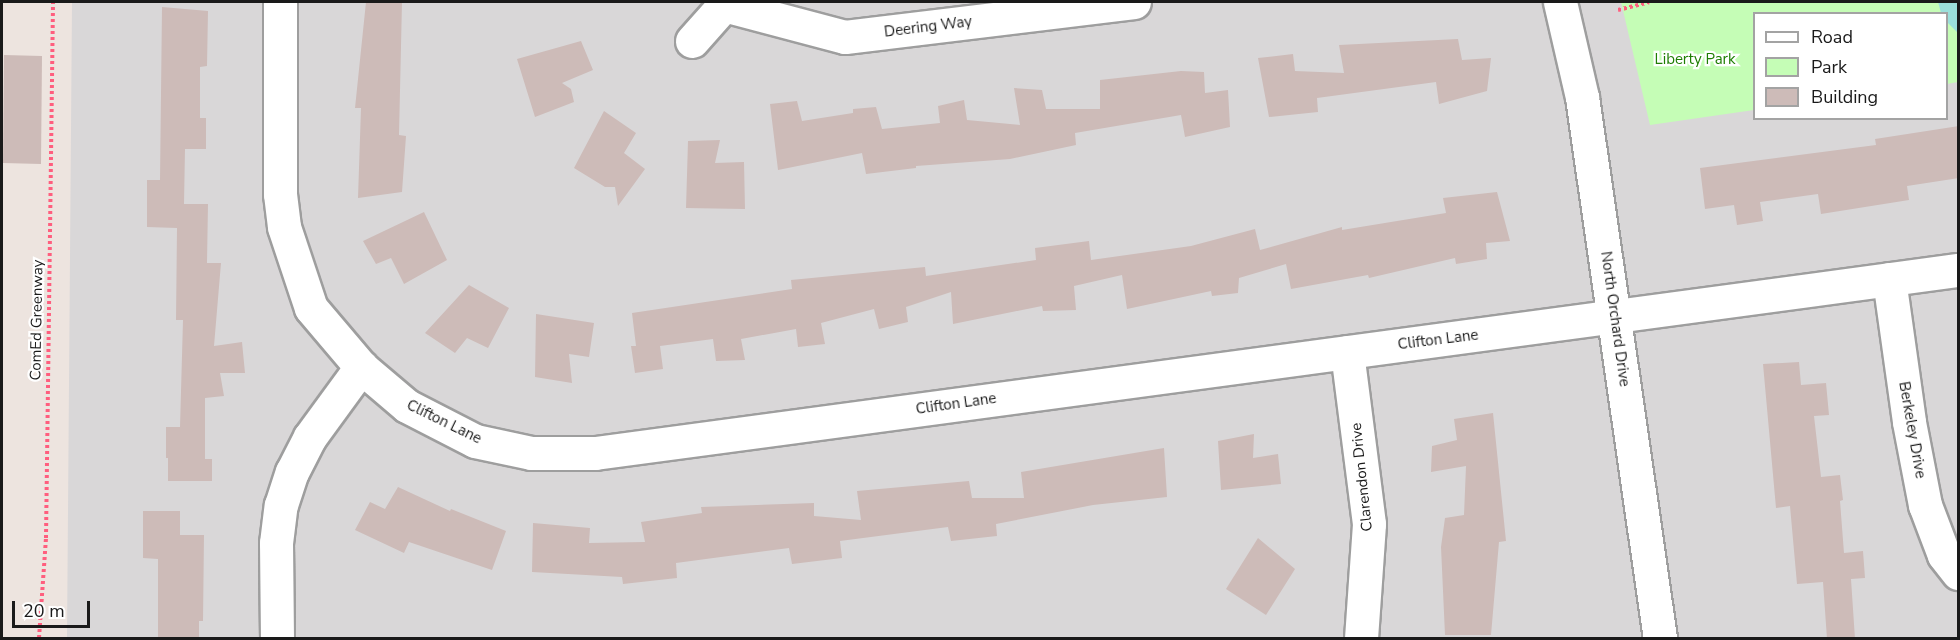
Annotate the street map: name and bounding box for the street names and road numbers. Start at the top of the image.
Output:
street label: Deering Way [883,13,973,41]
street label: North Orchard Drive [1597,250,1633,388]
street label: ComEd Greenway [27,260,47,380]
street label: Clifton Lane [1397,326,1479,354]
street label: Berkeley Drive [1895,380,1929,480]
street label: Clifton Lane [915,389,997,419]
street label: Clifton Lane [404,396,484,448]
street label: Clarendon Drive [1347,422,1377,532]

